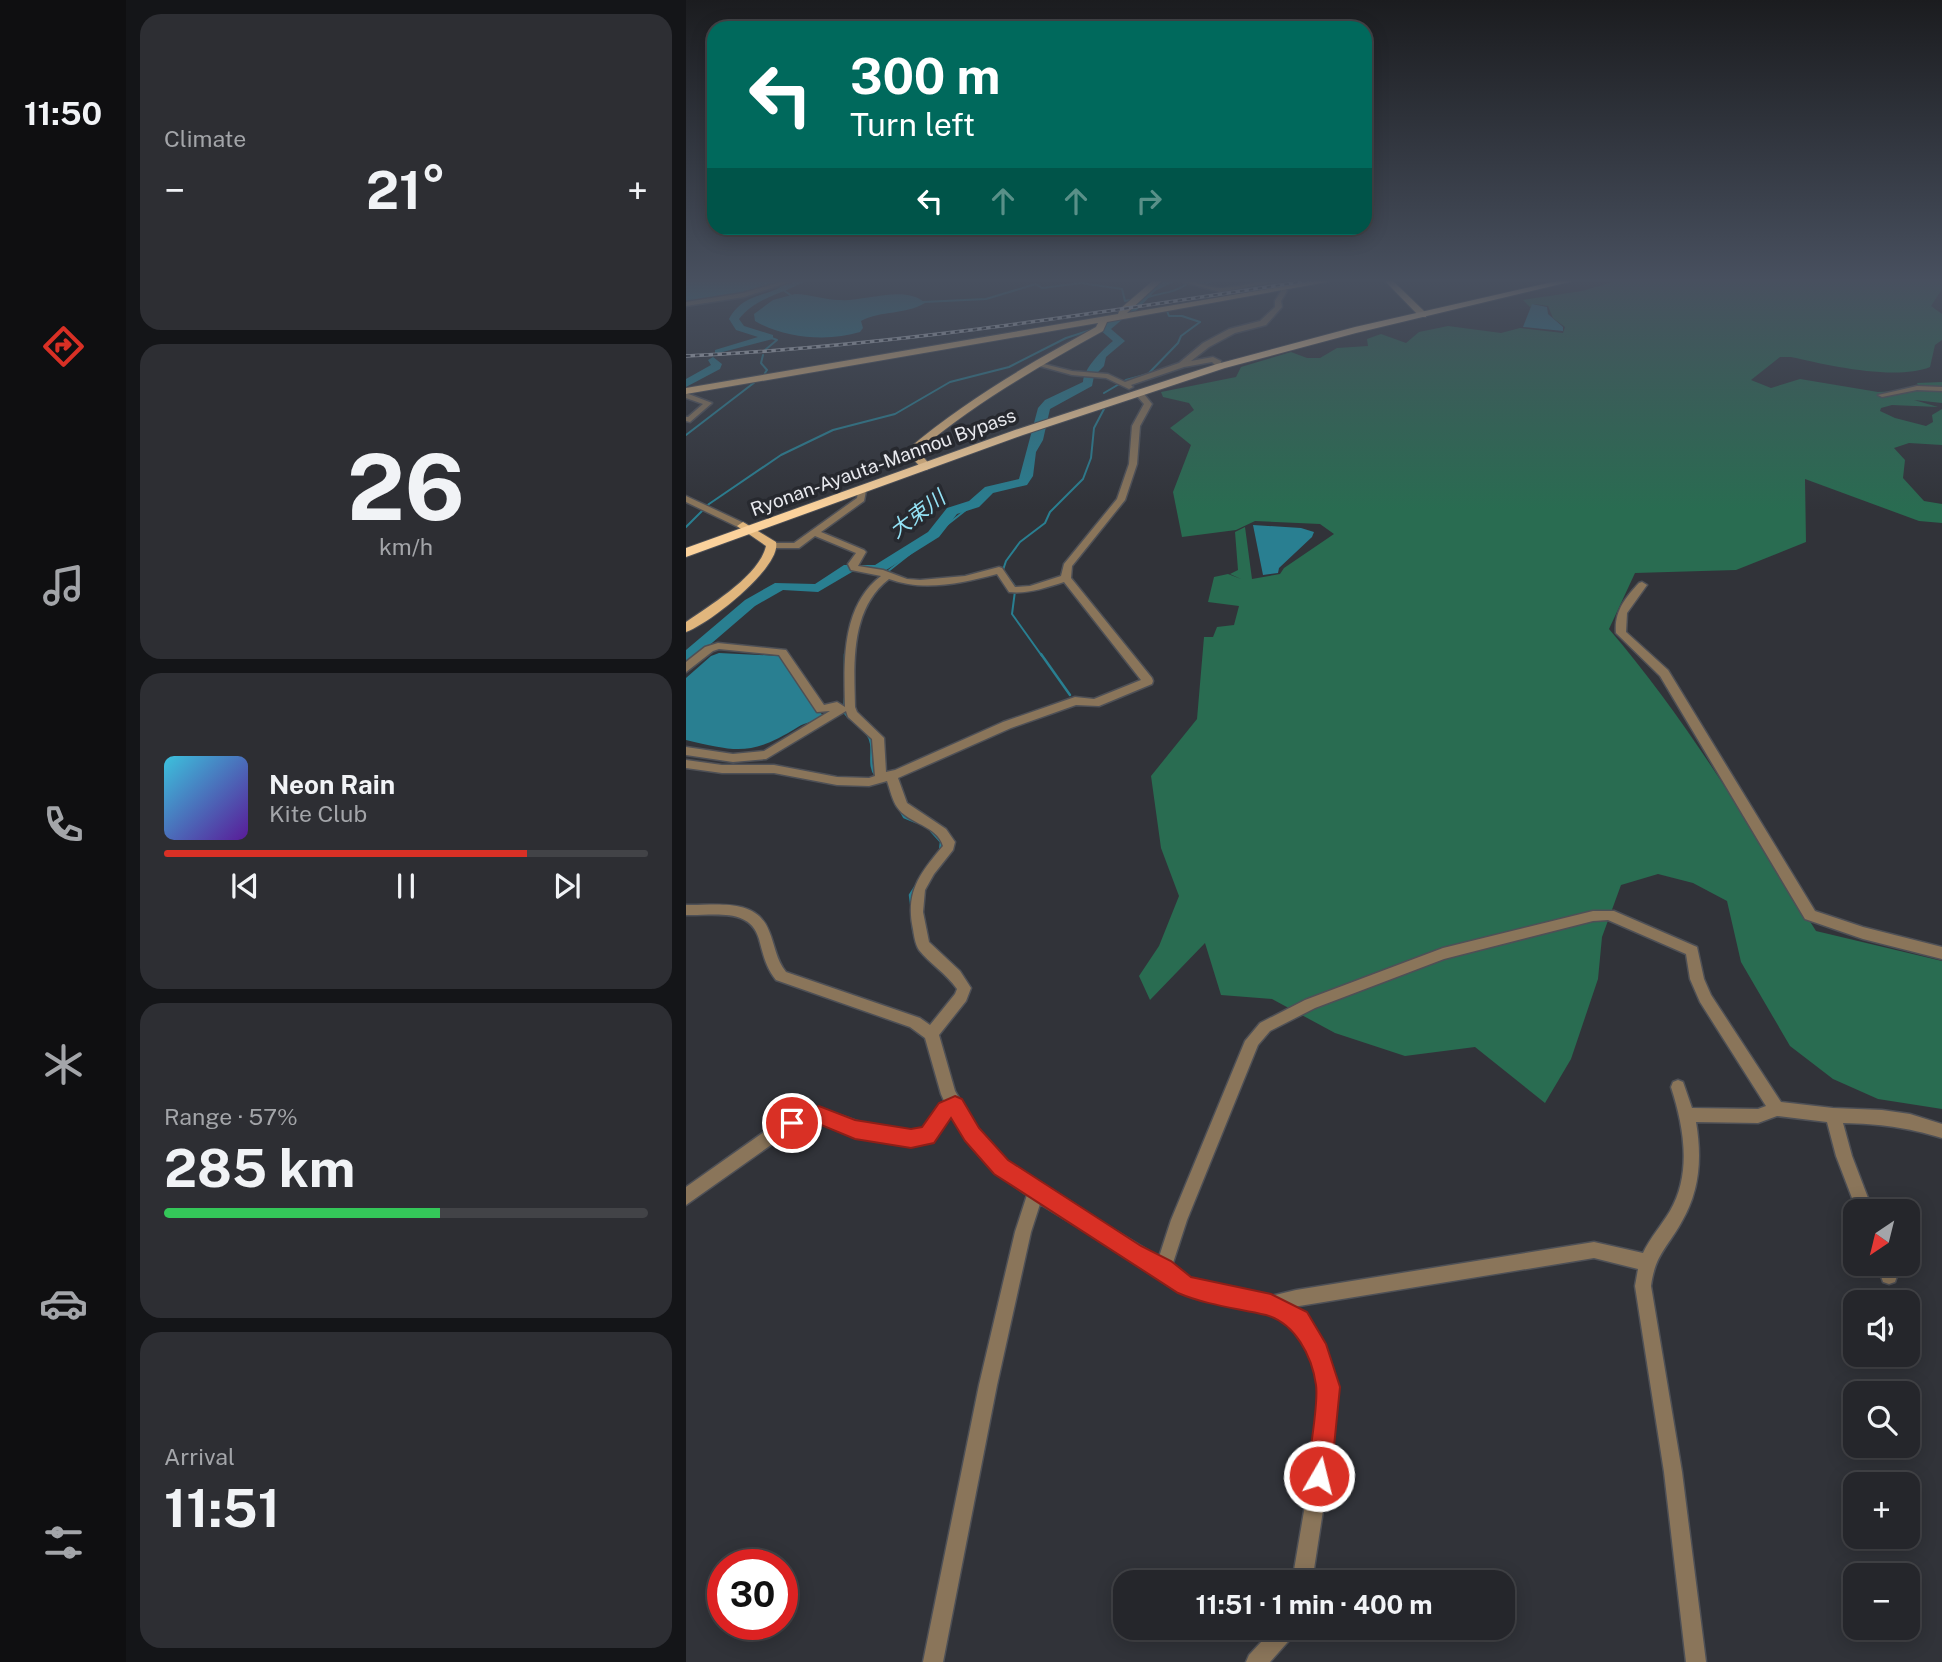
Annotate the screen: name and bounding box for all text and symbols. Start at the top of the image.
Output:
text: 300 m [850,47,1000,105]
icon: left [735,49,826,140]
text: 11:50 [24,95,102,132]
text: Turn left [850,106,975,143]
text: Climate [164,125,246,152]
text: 21° [366,160,446,221]
text: − [164,168,185,213]
text: + [627,168,648,213]
icon: left [911,182,949,220]
icon: ahead [984,182,1022,220]
icon: ahead [1057,182,1095,220]
icon: right [1130,182,1168,220]
icon: directions [39,322,88,371]
street label: Ryonan-Ayauta-Mannou Bypass [747,404,1019,520]
text: 26 [347,434,465,540]
water label: 大束川 [884,484,951,543]
text: km/h [379,533,433,560]
icon: music [39,561,88,610]
text: Neon Rain [269,769,395,800]
icon: phone [39,800,88,849]
text: Kite Club [269,800,367,827]
icon: previous [226,867,264,905]
icon: pause [387,867,425,905]
icon: next [548,867,586,905]
icon: climate [39,1040,88,1089]
pin [762,1093,822,1153]
text: Range · 57% [164,1103,298,1130]
icon: arrive [773,1104,811,1142]
text: 285 km [164,1138,355,1199]
north arrow [1843,1199,1920,1276]
map controls [1843,1199,1920,1640]
icon: car [39,1279,88,1328]
button: sound [1843,1290,1920,1367]
button: search [1843,1381,1920,1458]
position arrow [1282,1439,1356,1513]
text: Arrival [164,1443,235,1470]
button: + [1843,1472,1920,1549]
text: 11:51 [164,1478,280,1539]
icon: filters [39,1518,88,1567]
speed limit sign: 30 [707,1549,798,1640]
button: − [1843,1563,1920,1640]
text: 11:51 · 1 min · 400 m [1195,1589,1433,1620]

